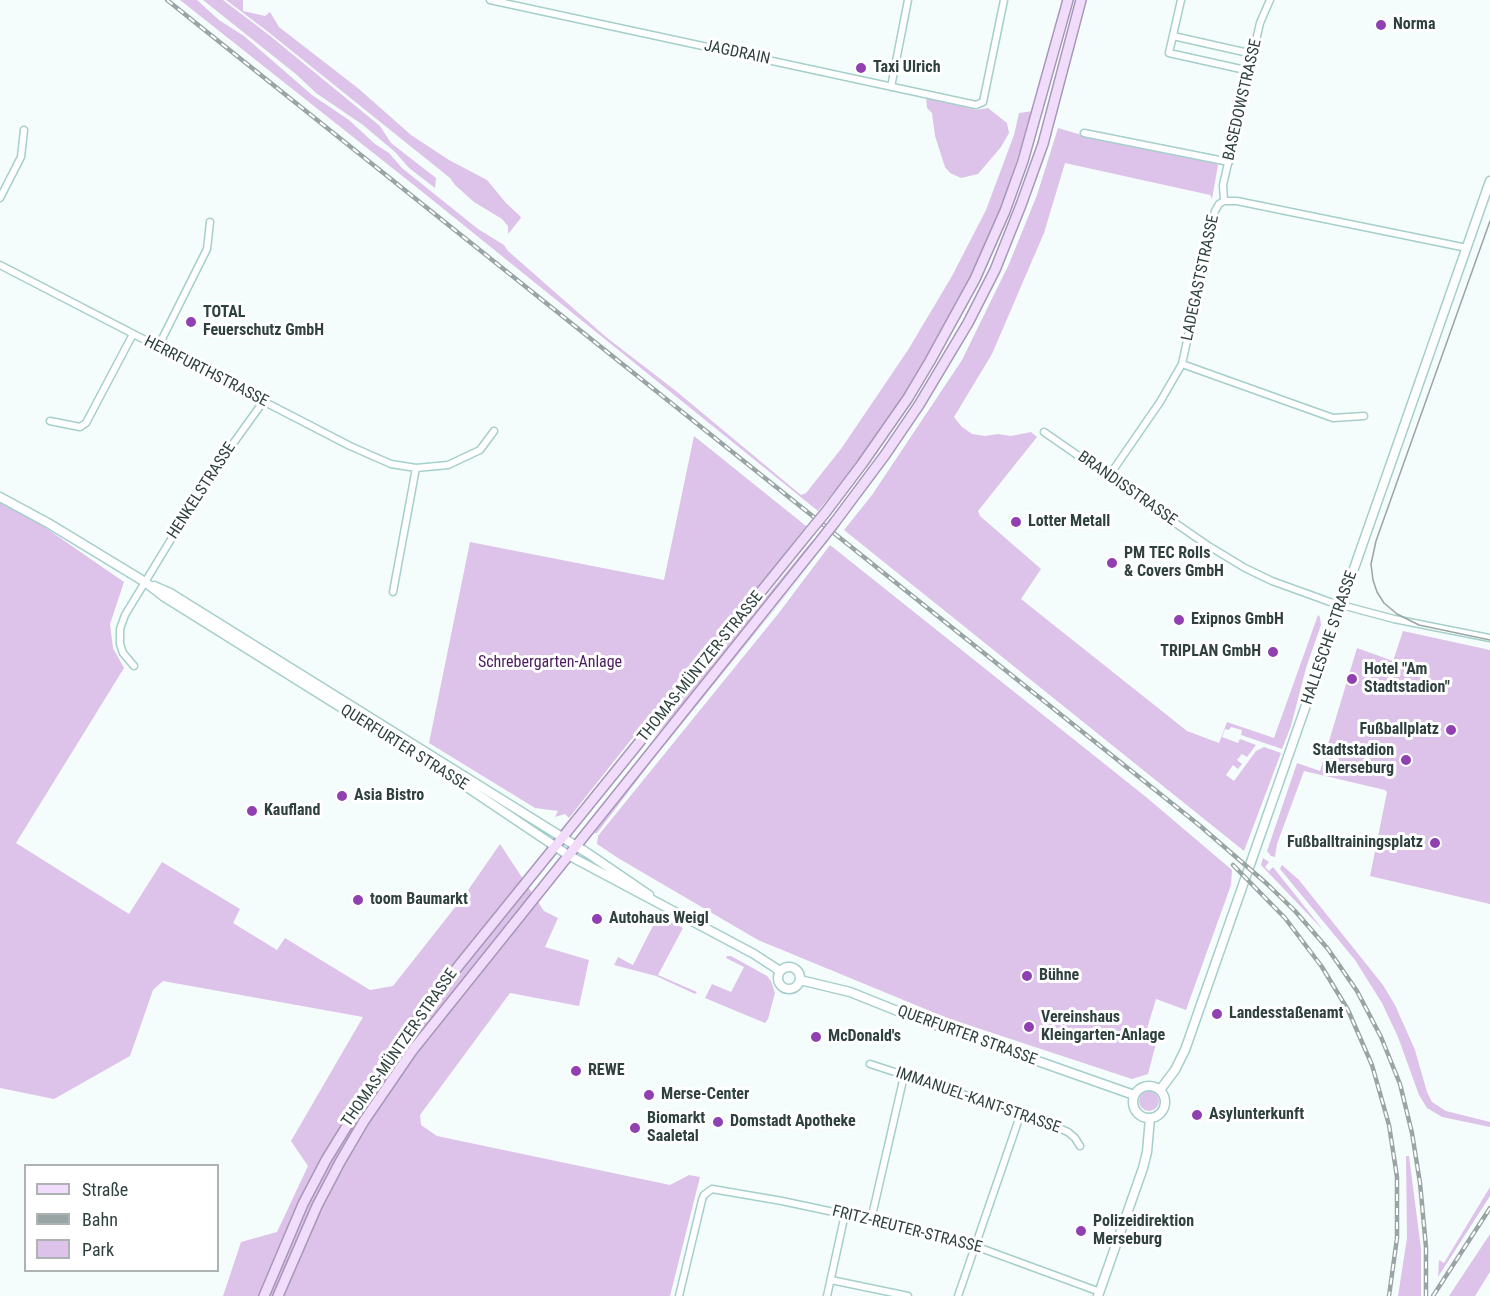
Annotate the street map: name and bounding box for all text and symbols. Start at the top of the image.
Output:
place label: Norma [1393,15,1435,35]
marker: Norma [1374,18,1388,32]
street label: JAGDRAIN [702,37,772,69]
street label: BASEDOWSTRASSE [1220,37,1266,163]
place label: Taxi Ulrich [873,58,941,78]
marker: Taxi Ulrich [854,61,868,75]
street label: LADEGASTSTRASSE [1178,213,1224,343]
place label: TOTAL Feuerschutz GmbH [203,303,324,341]
marker: TOTAL Feuerschutz GmbH [184,315,198,329]
street label: HERRFURTHSTRASSE [141,332,271,412]
street label: HENKELSTRASSE [164,439,240,543]
street label: BRANDISSTRASSE [1074,448,1180,530]
place label: Lotter Metall [1028,512,1110,532]
marker: Lotter Metall [1009,515,1023,529]
place label: PM TEC Rolls & Covers GmbH [1124,544,1224,582]
marker: PM TEC Rolls & Covers GmbH [1105,556,1119,570]
street label: HALLESCHE STRASSE [1298,569,1362,707]
street label: THOMAS-MÜNTZER-STRASSE [634,588,768,746]
place label: Exipnos GmbH [1191,610,1284,630]
marker: Exipnos GmbH [1172,613,1186,627]
place label: TRIPLAN GmbH [1160,642,1261,662]
marker: TRIPLAN GmbH [1266,645,1280,659]
park label: Schrebergarten-Anlage [478,653,622,673]
place label: Hotel "Am Stadtstadion" [1364,660,1450,698]
marker: Hotel "Am Stadtstadion" [1345,672,1359,686]
street label: QUERFURTER STRASSE [337,701,471,795]
place label: Fußballplatz [1360,720,1439,740]
marker: Fußballplatz [1444,723,1458,737]
place label: Stadtstadion Merseburg [1313,741,1394,779]
marker: Stadtstadion Merseburg [1399,753,1413,767]
place label: Asia Bistro [354,786,424,806]
marker: Asia Bistro [335,789,349,803]
place label: Kaufland [264,801,320,821]
marker: Kaufland [245,804,259,818]
place label: Fußballtrainingsplatz [1287,833,1423,853]
marker: Fußballtrainingsplatz [1428,836,1442,850]
place label: toom Baumarkt [370,890,468,910]
marker: toom Baumarkt [351,893,365,907]
place label: Autohaus Weigl [609,909,709,929]
marker: Autohaus Weigl [590,912,604,926]
street label: THOMAS-MÜNTZER-STRASSE [338,965,462,1131]
place label: Bühne [1039,966,1079,986]
marker: Bühne [1020,969,1034,983]
street label: QUERFURTER STRASSE [895,1002,1039,1070]
place label: Landesstaßenamt [1229,1004,1343,1024]
marker: Landesstaßenamt [1210,1007,1224,1021]
place label: Vereinshaus Kleingarten-Anlage [1041,1008,1165,1046]
marker: Vereinshaus Kleingarten-Anlage [1022,1020,1036,1034]
place label: McDonald's [828,1027,901,1047]
marker: McDonald's [809,1030,823,1044]
place label: REWE [588,1061,625,1081]
marker: REWE [569,1064,583,1078]
street label: IMMANUEL-KANT-STRASSE [893,1064,1063,1138]
place label: Merse-Center [661,1085,749,1105]
marker: Merse-Center [642,1088,656,1102]
place label: Asylunterkunft [1209,1105,1304,1125]
marker: Asylunterkunft [1190,1108,1204,1122]
place label: Biomarkt Saaletal [647,1109,705,1147]
place label: Domstadt Apotheke [730,1112,856,1132]
marker: Domstadt Apotheke [711,1115,725,1129]
marker: Biomarkt Saaletal [628,1121,642,1135]
legend [24,1164,219,1272]
text: Straße [82,1179,128,1200]
street label: FRITZ-REUTER-STRASSE [830,1202,984,1258]
text: Bahn [82,1209,118,1230]
place label: Polizeidirektion Merseburg [1093,1212,1194,1250]
marker: Polizeidirektion Merseburg [1074,1224,1088,1238]
text: Park [82,1239,114,1260]

